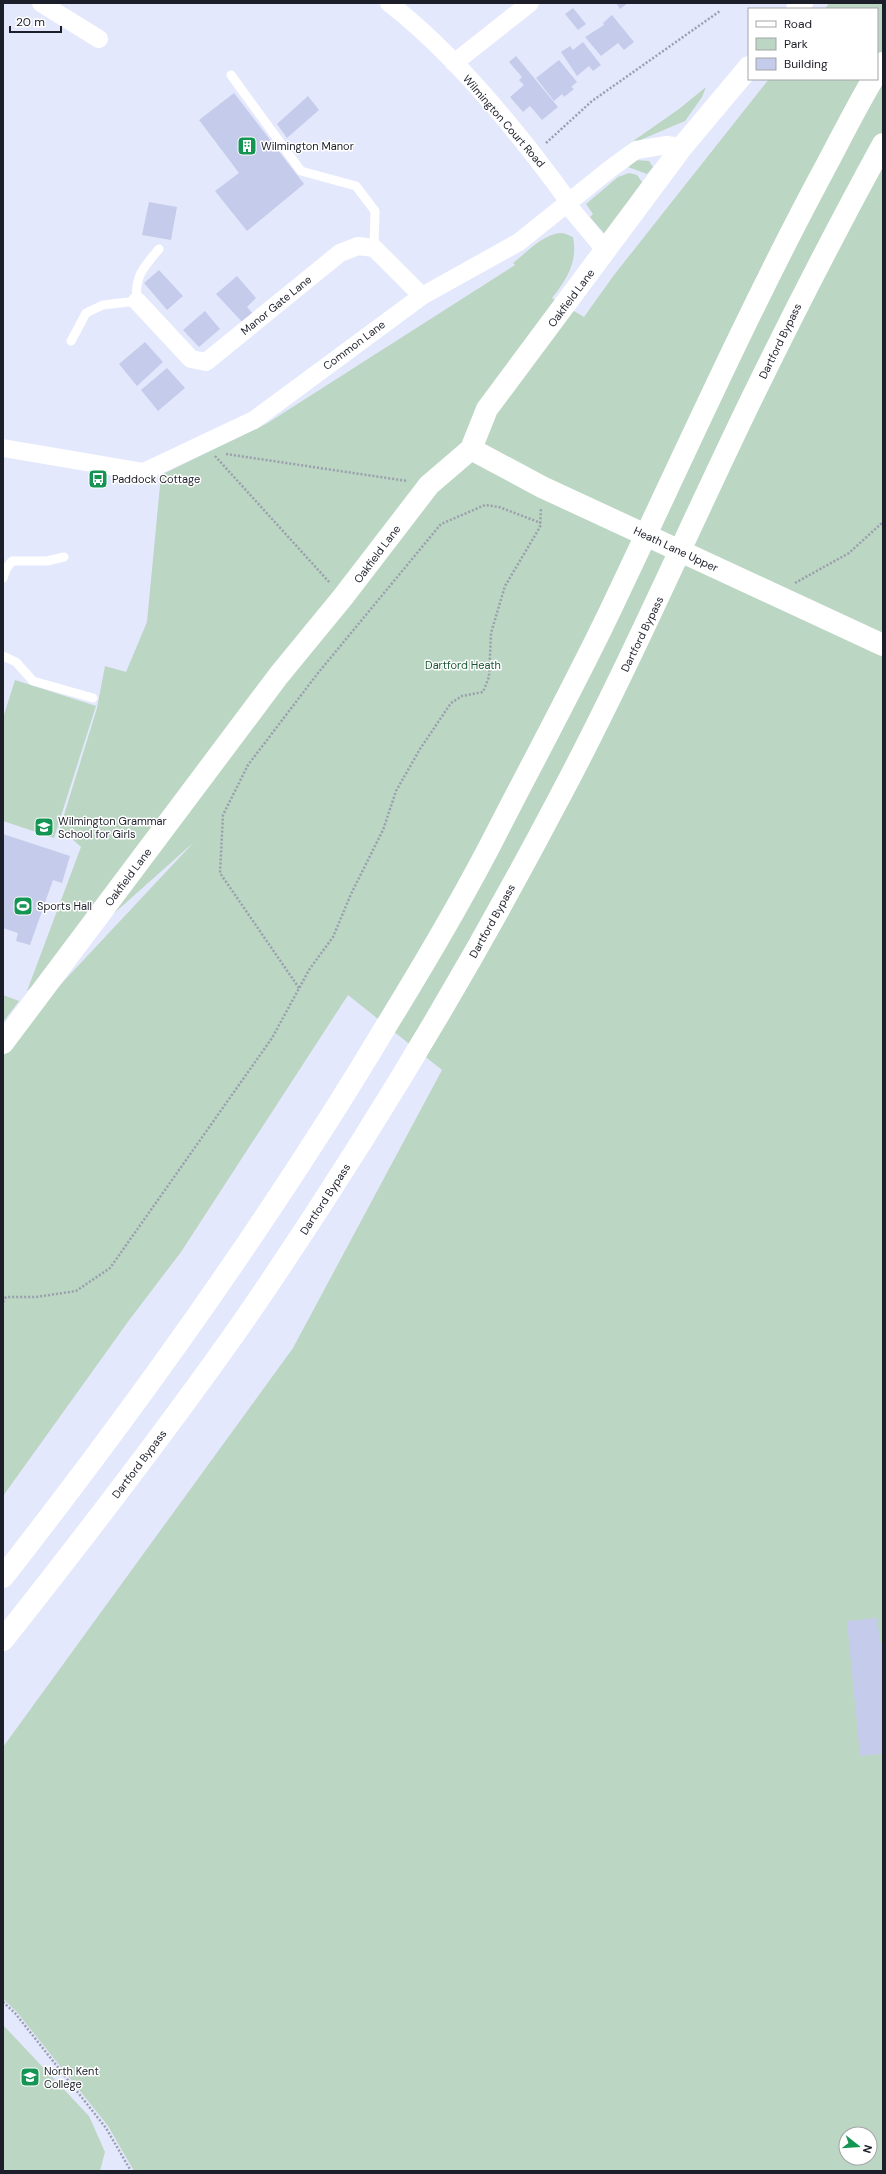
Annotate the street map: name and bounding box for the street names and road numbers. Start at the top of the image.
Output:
street label: Wilmington Court Road [460,72,548,170]
street label: Oakfield Lane [545,266,597,330]
street label: Manor Gate Lane [238,272,314,338]
street label: Dartford Bypass [756,301,804,381]
street label: Common Lane [320,317,388,373]
street label: Oakfield Lane [351,522,403,586]
street label: Heath Lane Upper [631,523,721,575]
street label: Dartford Bypass [618,594,666,674]
street label: Oakfield Lane [102,845,154,909]
street label: Dartford Bypass [466,882,518,960]
street label: Dartford Bypass [297,1161,353,1237]
street label: Dartford Bypass [109,1427,169,1501]

